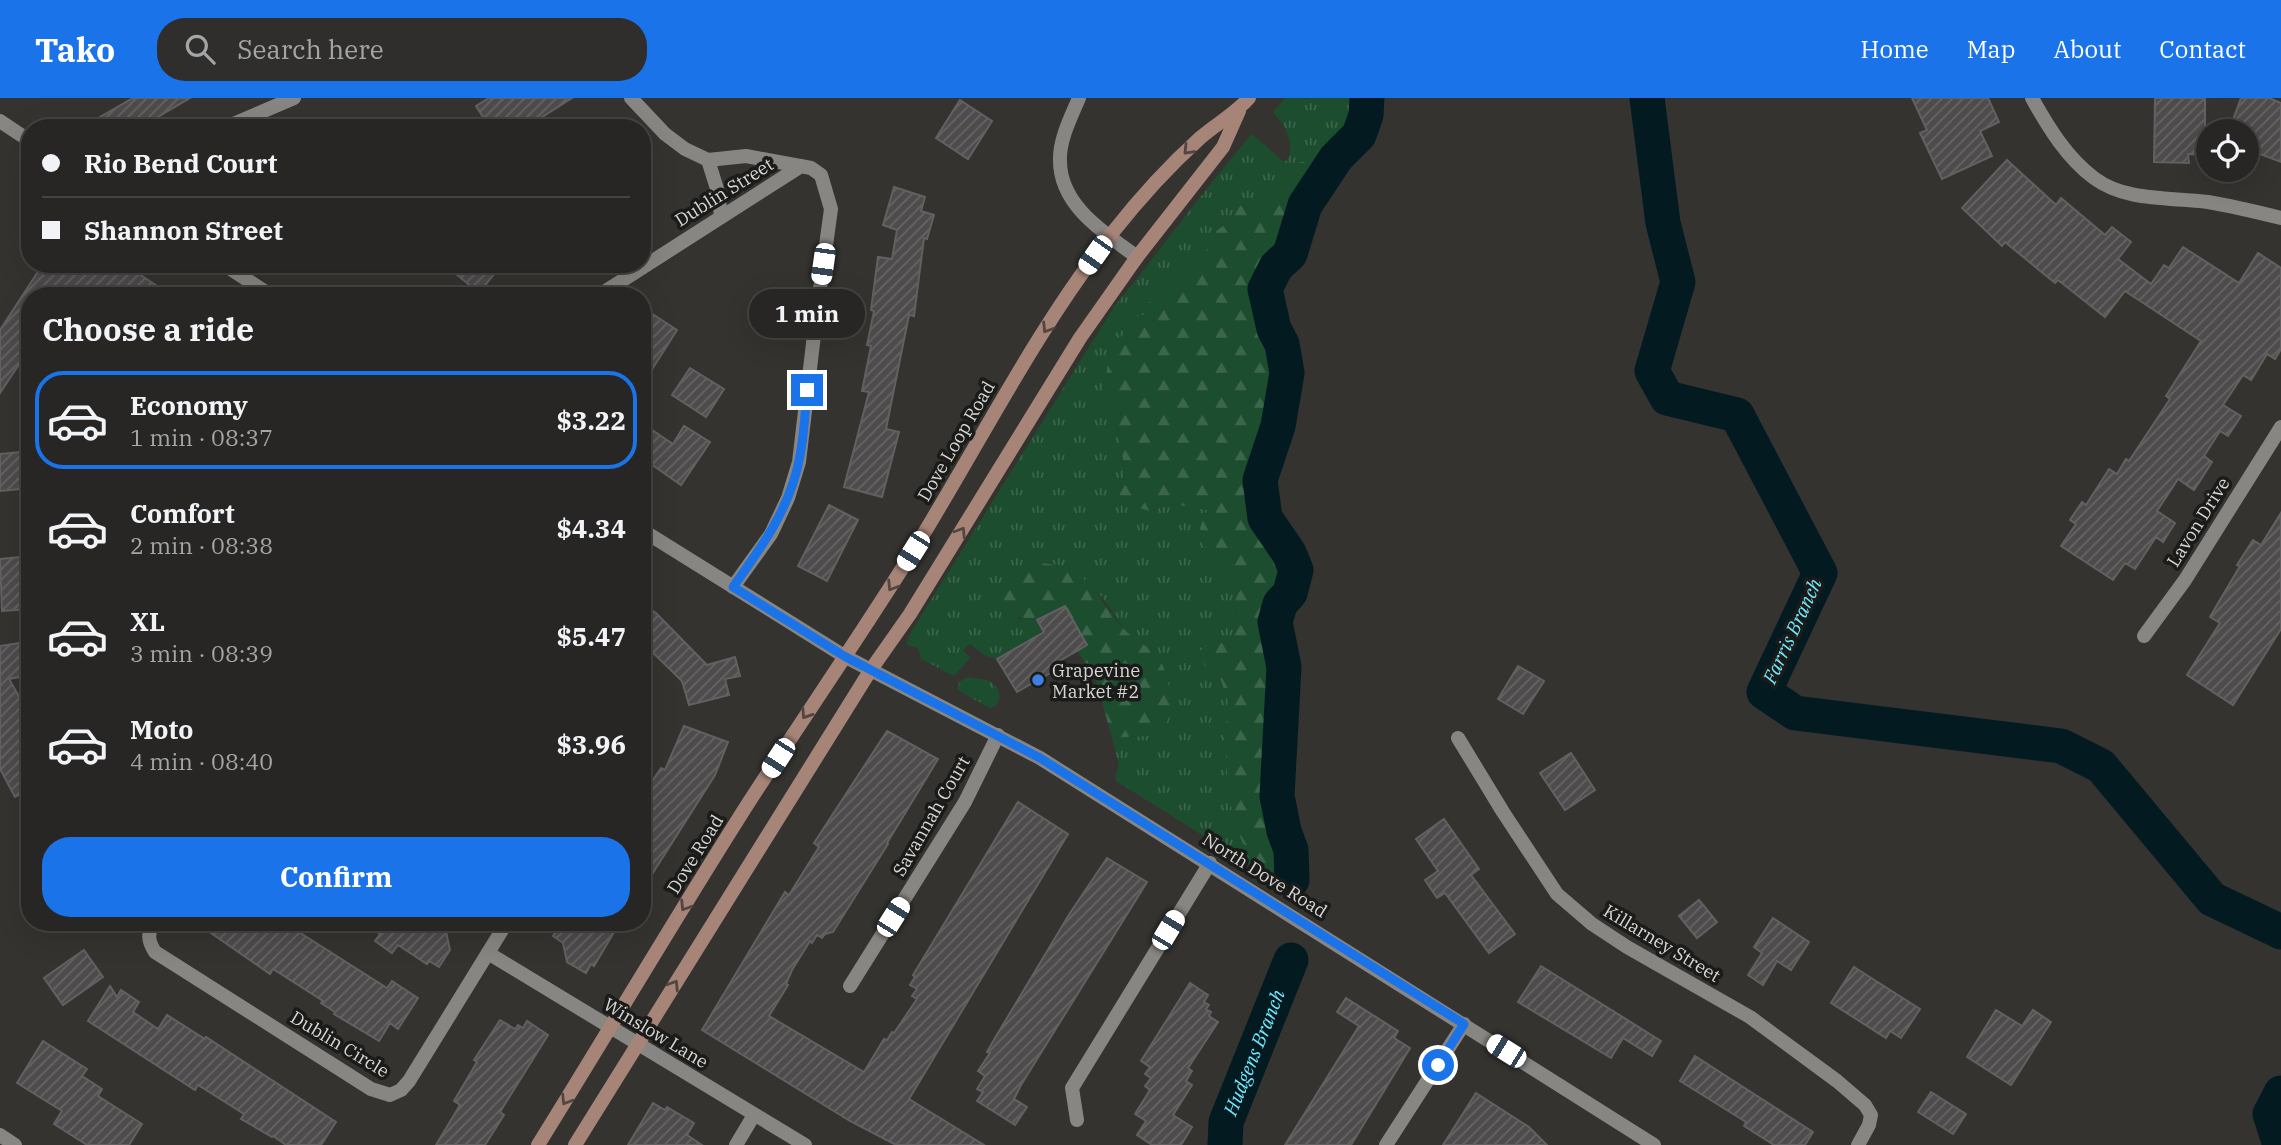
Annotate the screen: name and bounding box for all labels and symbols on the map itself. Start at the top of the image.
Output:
one-way arrow [1183,142,1196,155]
street label: Dublin Street [670,153,778,231]
car [1075,232,1116,278]
car [810,242,837,286]
callout: 1 min [749,288,865,338]
one-way arrow [1043,320,1056,333]
route end [791,374,823,406]
street label: Dove Loop Road [912,377,1000,505]
street label: Lavon Drive [2161,473,2235,571]
one-way arrow [953,527,966,540]
car [893,528,934,574]
water label: Farris Branch [1757,574,1827,688]
one-way arrow [887,578,900,591]
place label: Grapevine Market #2 [1052,659,1140,703]
marker: Grapevine Market #2 [1030,672,1046,688]
one-way arrow [802,706,815,719]
car [758,735,799,781]
street label: Savannah Court [887,752,975,880]
street label: Dove Road [662,810,728,898]
street label: North Dove Road [1198,827,1332,923]
car [873,894,914,940]
one-way arrow [681,899,694,912]
street label: Killarney Street [1599,899,1725,987]
car [1149,907,1188,953]
one-way arrow [665,980,678,993]
water label: Hudgens Branch [1218,986,1290,1120]
street label: Winslow Lane [599,993,713,1073]
street label: Dublin Circle [286,1006,394,1082]
car [1483,1031,1530,1071]
route start [1422,1049,1454,1081]
one-way arrow [562,1092,575,1105]

